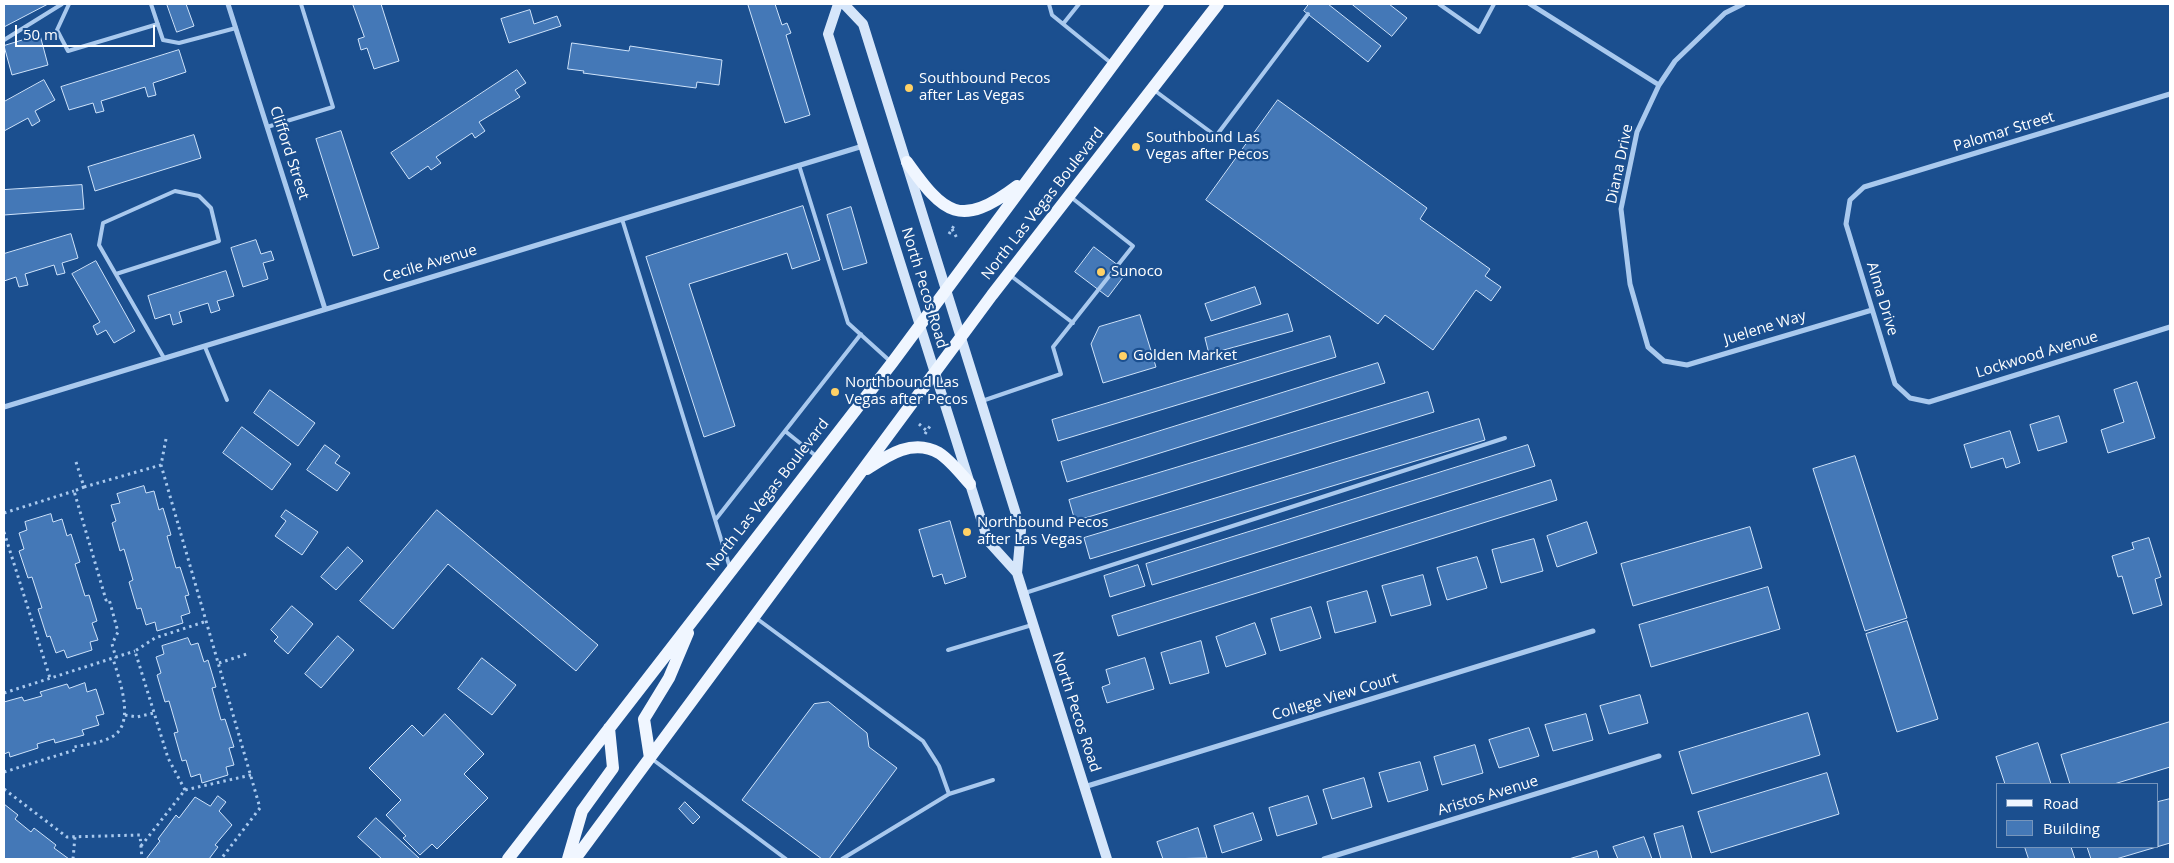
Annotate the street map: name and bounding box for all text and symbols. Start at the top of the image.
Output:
scale bar [18,15,158,47]
text: 50 m [23,24,58,44]
place label: Southbound Pecos after Las Vegas [919,70,1050,105]
marker: Southbound Pecos after Las Vegas [903,82,915,94]
street label: Clifford Street [265,104,313,202]
street label: Palomar Street [1951,108,2057,156]
street label: Diana Drive [1603,122,1637,206]
street label: North Las Vegas Boulevard [978,124,1108,284]
place label: Southbound Las Vegas after Pecos [1146,129,1269,164]
marker: Southbound Las Vegas after Pecos [1130,141,1142,153]
street label: North Pecos Road [897,225,951,351]
street label: Cecile Avenue [381,241,479,287]
street label: Alma Drive [1862,260,1902,338]
place label: Sunoco [1111,263,1163,281]
marker: Sunoco [1095,266,1107,278]
street label: Juelene Way [1722,307,1808,349]
street label: Lockwood Avenue [1974,328,2100,382]
place label: Golden Market [1133,347,1237,365]
marker: Golden Market [1117,350,1129,362]
place label: Northbound Las Vegas after Pecos [845,374,968,409]
marker: Northbound Las Vegas after Pecos [829,386,841,398]
street label: North Las Vegas Boulevard [703,415,833,575]
place label: Northbound Pecos after Las Vegas [977,514,1108,549]
marker: Northbound Pecos after Las Vegas [961,526,973,538]
street label: North Pecos Road [1048,650,1104,774]
street label: College View Court [1270,669,1400,725]
street label: Aristos Avenue [1436,772,1540,820]
legend [1996,783,2159,848]
text: Road [2043,793,2079,813]
text: Building [2043,818,2100,838]

